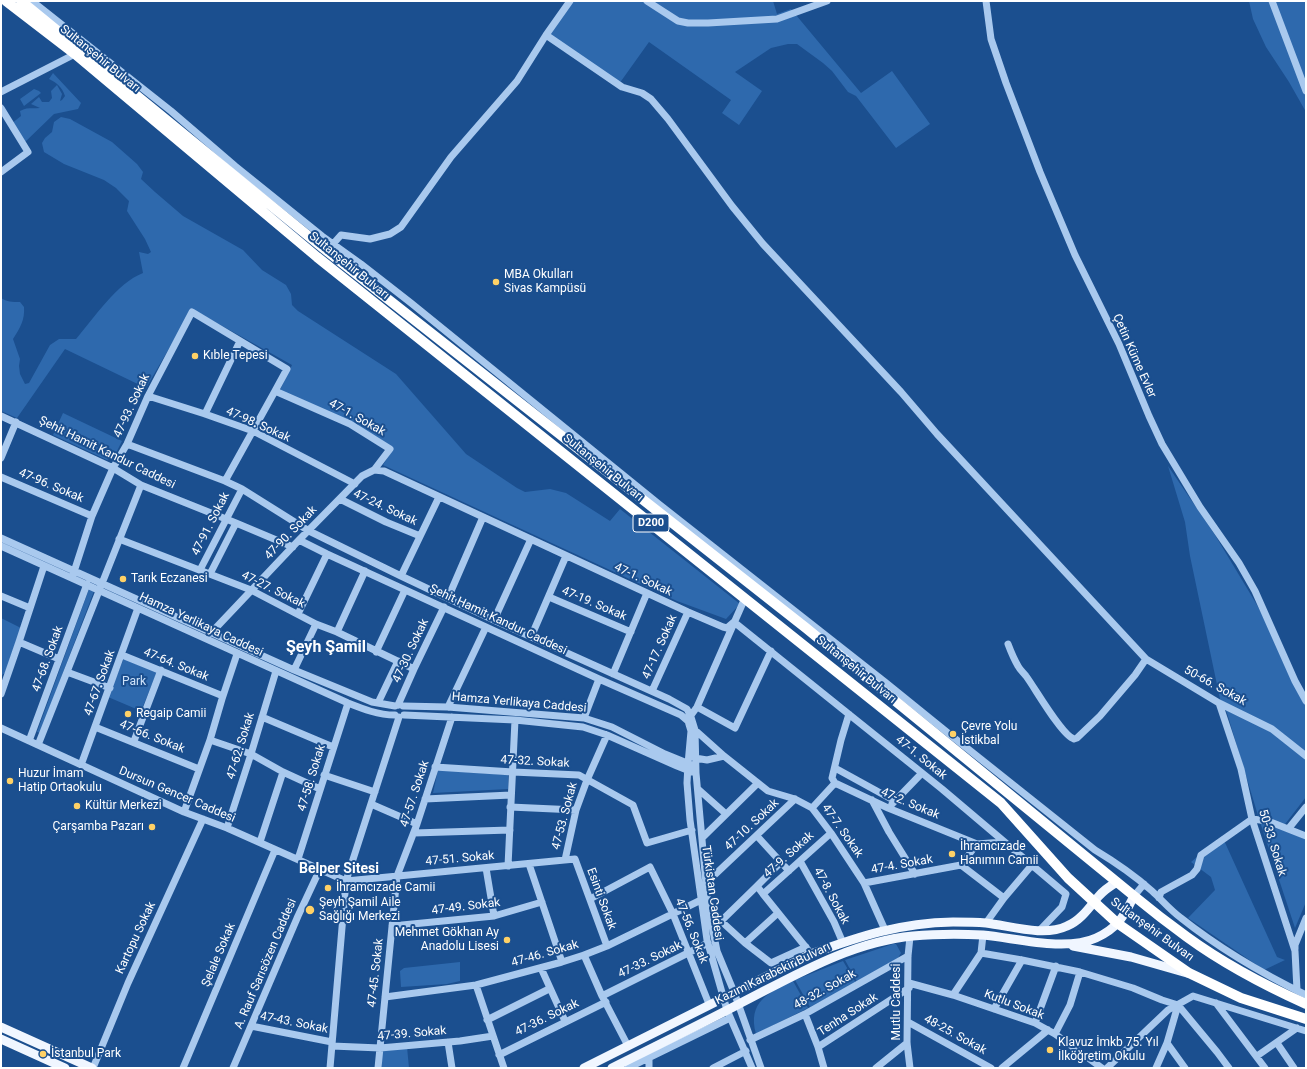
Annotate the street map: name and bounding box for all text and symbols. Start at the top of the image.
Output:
street label: Sultanşehir Bulvarı [57,22,143,96]
street label: Sultanşehir Bulvarı [306,229,392,303]
place label: MBA Okulları Sivas Kampüsü [504,268,586,296]
marker: MBA Okulları Sivas Kampüsü [491,277,501,287]
street label: Çetin Küme Evler [1109,312,1159,400]
place label: Kıble Tepesi [203,349,268,363]
marker: Kıble Tepesi [190,351,200,361]
street label: 47-93. Sokak [111,372,153,440]
street label: 47-1. Sokak [326,397,388,439]
street label: 47-98. Sokak [224,404,292,446]
street label: Şehit Hamit Kandur Caddesi [37,414,177,492]
street label: Sultanşehir Bulvarı [560,431,646,505]
street label: 47-96. Sokak [16,466,86,506]
street label: 47-24. Sokak [351,487,419,529]
street label: 47-91. Sokak [189,490,233,558]
street label: 47-90. Sokak [262,503,320,563]
road number: D200 [633,514,669,532]
street label: 47-1. Sokak [612,560,674,600]
street label: 47-27. Sokak [239,568,307,612]
place label: Tarık Eczanesi [131,572,208,586]
marker: Tarık Eczanesi [118,574,128,584]
street label: Şehit Hamit Kandur Caddesi [427,582,569,658]
street label: 47-19. Sokak [559,584,629,624]
street label: Hamza Yerlikaya Caddesi [137,590,265,660]
street label: 47-17. Sokak [639,613,681,681]
street label: 47-30. Sokak [390,617,432,685]
street label: 47-68. Sokak [29,624,67,694]
street label: Sultanşehir Bulvarı [813,633,899,707]
district label: Şeyh Şamil [286,638,366,658]
street label: 47-64. Sokak [141,645,211,685]
street label: 47-67. Sokak [81,648,119,718]
street label: 50-66. Sokak [1181,663,1249,709]
park label: Park [122,675,146,689]
street label: Hamza Yerlikaya Caddesi [451,690,587,716]
place label: Regaip Camii [136,707,206,721]
marker: Regaip Camii [123,709,133,719]
street label: 47-62. Sokak [224,711,258,781]
street label: 47-66. Sokak [117,717,187,757]
place label: Çevre Yolu İstikbal [961,720,1017,748]
marker: Çevre Yolu İstikbal [948,729,958,739]
street label: 47-1. Sokak [892,733,950,783]
street label: 47-58. Sokak [295,743,329,813]
street label: 47-32. Sokak [500,753,570,771]
street label: 47-57. Sokak [397,759,433,829]
street label: Dursun Gencer Caddesi [117,764,237,826]
place label: Huzur İmam Hatip Ortaokulu [18,767,102,795]
marker: Huzur İmam Hatip Ortaokulu [5,776,15,786]
street label: 47-53. Sokak [549,781,581,851]
street label: 47-2. Sokak [878,785,942,823]
street label: 47-10. Sokak [722,796,782,854]
place label: Kültür Merkezi [85,799,162,813]
marker: Kültür Merkezi [72,801,82,811]
street label: 47-7. Sokak [818,801,866,861]
street label: 50-33. Sokak [1255,808,1289,878]
place label: Çarşamba Pazarı [53,820,144,834]
marker: Çarşamba Pazarı [147,822,157,832]
street label: 47-9. Sokak [761,829,817,881]
place label: İhramcızade Hanımın Camii [960,840,1038,868]
street label: Türkistan Caddesi [698,845,726,941]
street label: 47-51. Sokak [425,849,495,869]
marker: İhramcızade Hanımın Camii [947,849,957,859]
street label: 47-4. Sokak [870,852,934,878]
district label: Belper Sitesi [299,861,379,877]
street label: 47-8. Sokak [810,865,852,927]
street label: Esinti Sokak [583,866,619,932]
place label: İhramcızade Camii [336,881,435,895]
marker: İhramcızade Camii [323,883,333,893]
street label: Sultanşehir Bulvarı [1108,895,1196,965]
place label: Şeyh Şamil Aile Sağlığı Merkezi [319,896,401,924]
street label: 47-49. Sokak [431,896,501,918]
street label: 47-56. Sokak [671,896,711,966]
street label: A. Rauf Sarısözen Caddesi [232,897,300,1031]
street label: Kartopu Sokak [113,900,159,976]
marker: Şeyh Şamil Aile Sağlığı Merkezi [304,904,316,916]
street label: Şelale Sokak [199,921,239,989]
place label: Mehmet Gökhan Ay Anadolu Lisesi [395,926,499,954]
marker: Mehmet Gökhan Ay Anadolu Lisesi [502,935,512,945]
street label: 47-45. Sokak [365,938,387,1008]
street label: 47-46. Sokak [510,938,580,970]
street label: 47-33. Sokak [616,938,684,982]
street label: Kazım Karabekir Bulvarı [713,940,833,1008]
street label: Mutlu Caddesi [890,964,904,1040]
street label: 48-32. Sokak [791,967,859,1013]
street label: Kutlu Sokak [982,987,1046,1023]
street label: Tenha Sokak [815,990,881,1040]
street label: 47-36. Sokak [513,996,581,1040]
street label: 47-43. Sokak [259,1009,329,1037]
street label: 48-25. Sokak [921,1012,989,1058]
street label: 47-39. Sokak [377,1024,447,1044]
place label: Klavuz İmkb 75. Yıl İlköğretim Okulu [1058,1036,1159,1064]
marker: Klavuz İmkb 75. Yıl İlköğretim Okulu [1045,1045,1055,1055]
place label: İstanbul Park [51,1047,121,1061]
marker: İstanbul Park [38,1049,48,1059]

